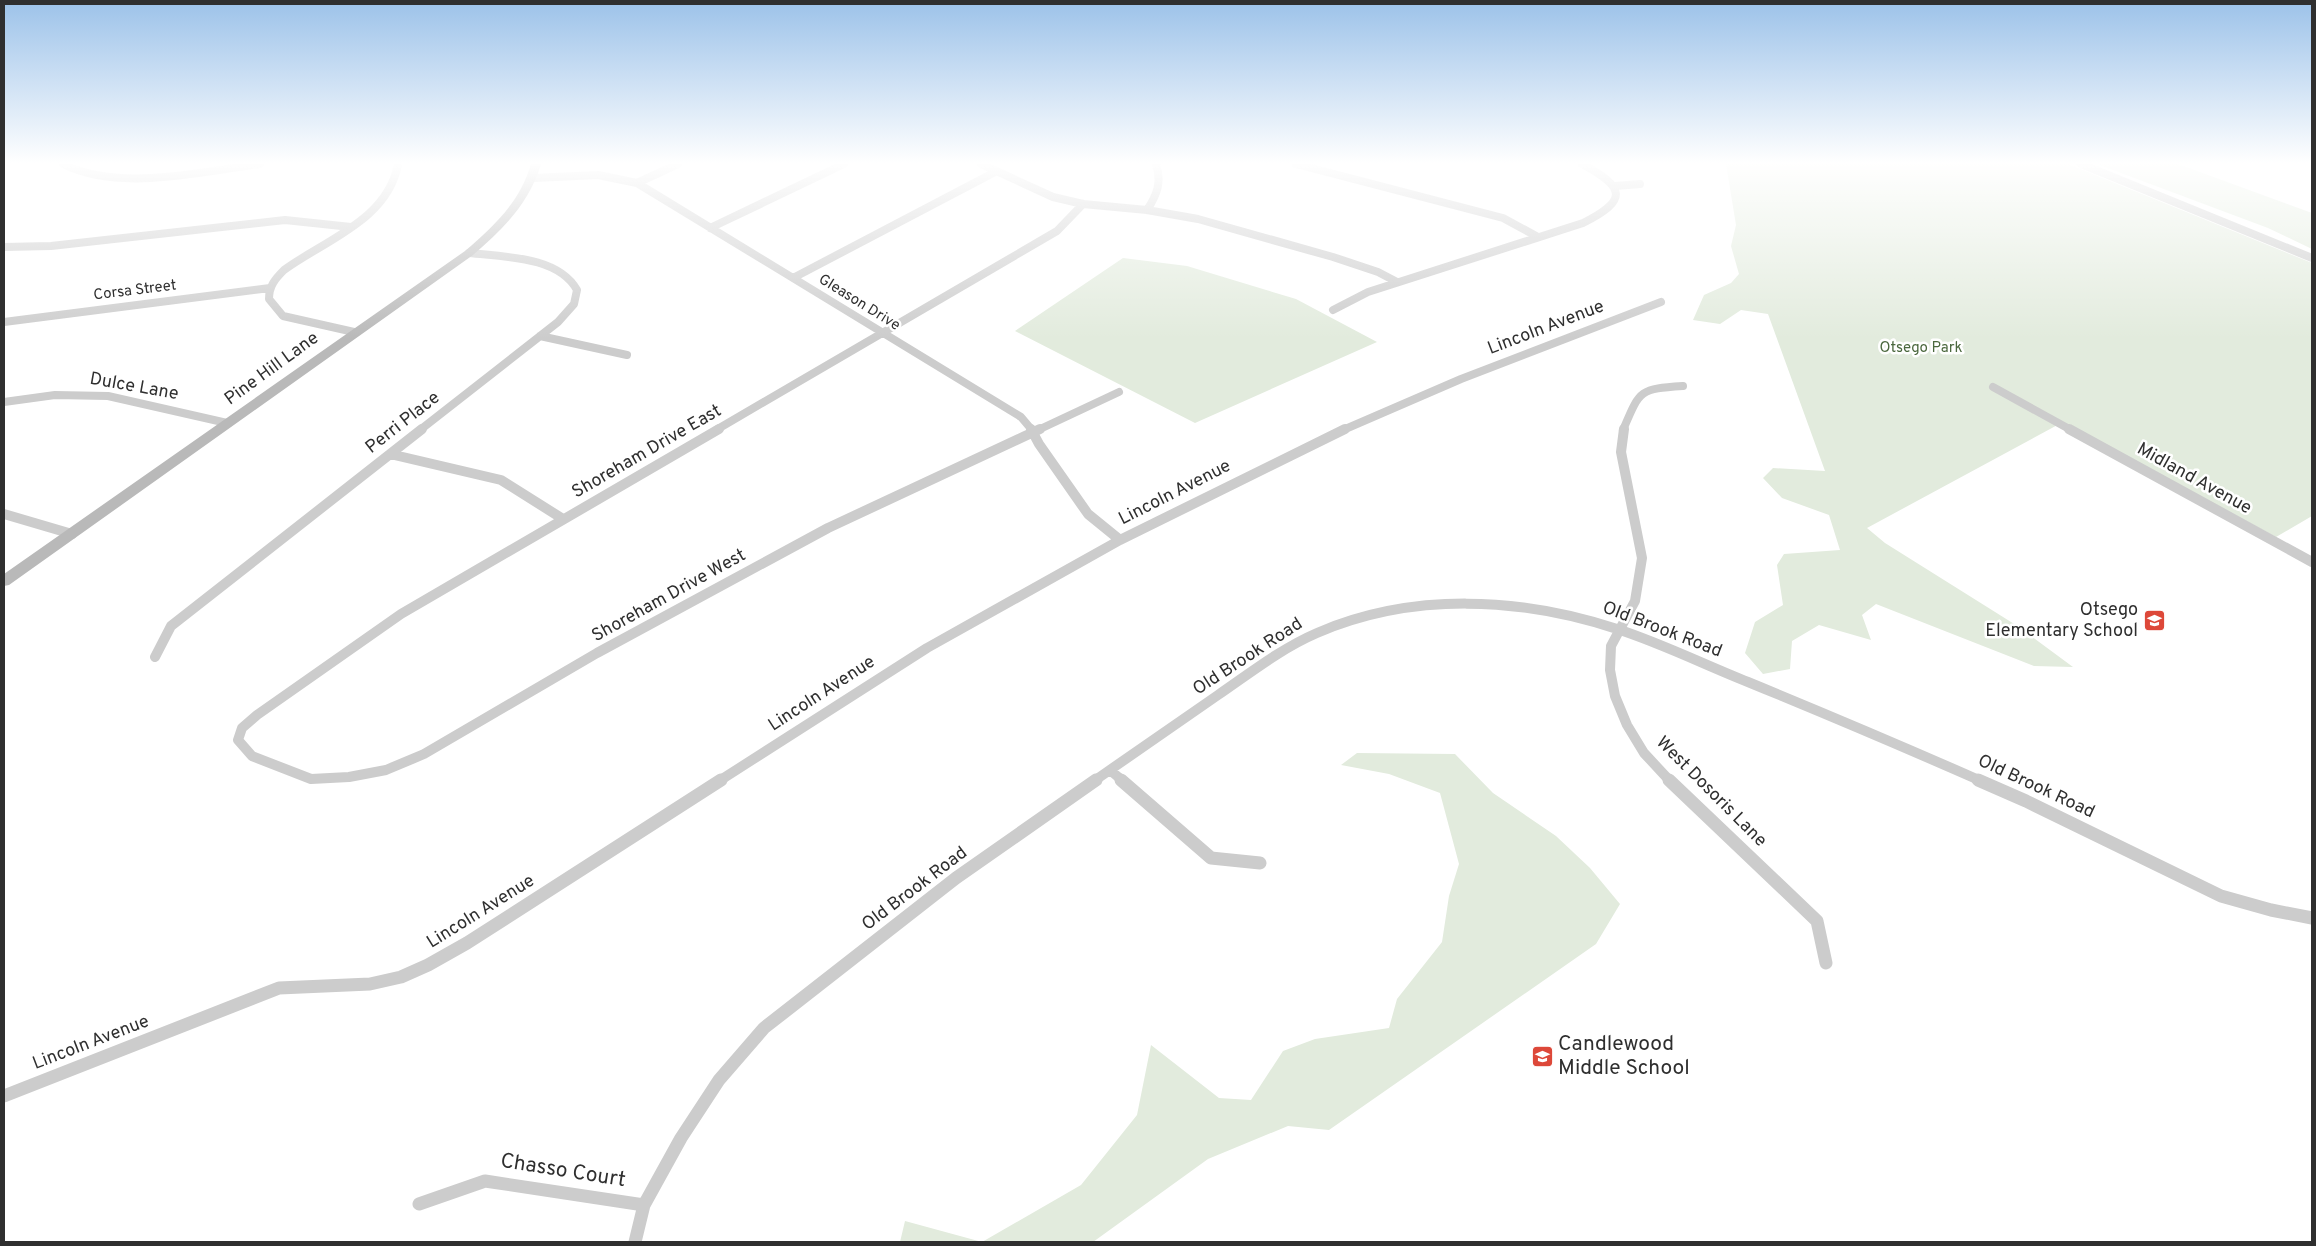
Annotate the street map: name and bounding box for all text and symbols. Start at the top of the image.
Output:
street label: Gleason Drive [815,270,903,336]
street label: Corsa Street [92,276,178,306]
street label: Lincoln Avenue [1485,295,1607,361]
street label: Pine Hill Lane [220,327,324,411]
park label: Otsego Park [1880,339,1963,358]
street label: Dulce Lane [88,368,180,406]
street label: Perri Place [361,387,445,459]
street label: Shoreham Drive East [568,400,726,504]
street label: Midland Avenue [2133,438,2255,520]
street label: Lincoln Avenue [1115,455,1235,531]
street label: Shoreham Drive West [588,544,750,648]
street label: Old Brook Road [1599,597,1725,663]
place label: Otsego Elementary School [1985,599,2138,643]
school or university icon: Otsego Elementary School [2142,608,2166,632]
street label: Old Brook Road [1189,613,1307,701]
street label: Lincoln Avenue [764,651,880,737]
street label: West Dosoris Lane [1651,732,1771,852]
street label: Old Brook Road [1974,750,2098,824]
street label: Old Brook Road [858,842,972,936]
street label: Lincoln Avenue [423,870,539,954]
street label: Lincoln Avenue [30,1010,152,1076]
place label: Candlewood Middle School [1558,1031,1690,1082]
school or university icon: Candlewood Middle School [1530,1044,1554,1068]
street label: Chasso Court [498,1148,628,1194]

